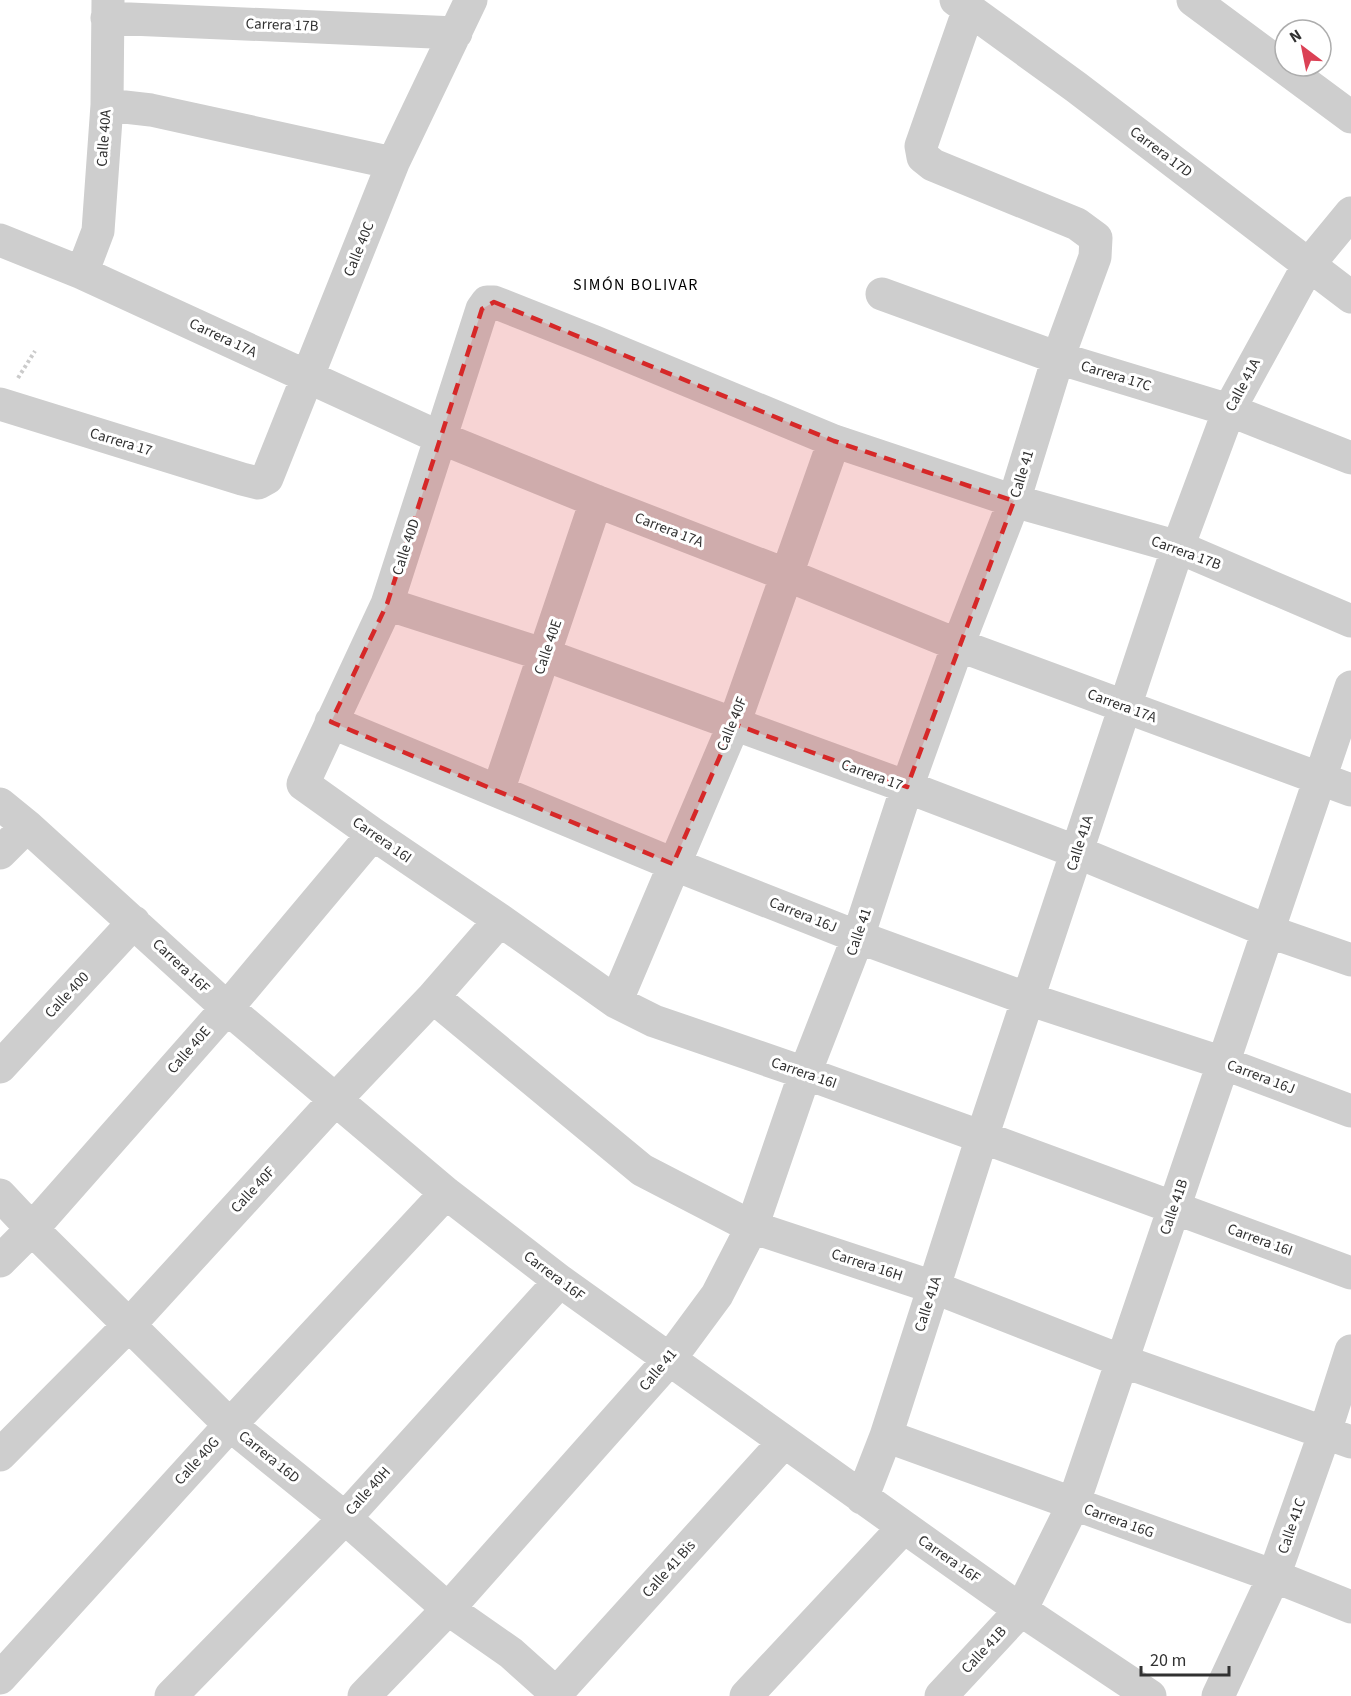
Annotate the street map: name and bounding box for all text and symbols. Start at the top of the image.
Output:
street label: Carrera 17B [245,13,319,37]
north arrow [1273,18,1333,78]
text: N [1285,24,1306,48]
street label: Calle 40A [92,108,117,167]
street label: Carrera 17D [1125,122,1197,182]
street label: Calle 40C [338,218,380,280]
district label: SIMÓN BOLIVAR [573,274,699,296]
street label: Carrera 17A [186,313,261,363]
street label: Calle 41A [1220,354,1266,415]
street label: Carrera 17C [1078,355,1154,397]
street label: Carrera 17 [87,423,155,461]
street label: Calle 41 [1005,447,1039,501]
street label: Carrera 17A [631,507,707,553]
street label: Calle 40D [387,516,425,578]
street label: Carrera 17B [1148,531,1224,575]
street label: Calle 40E [529,617,567,677]
street label: Carrera 17A [1084,684,1160,729]
street label: Calle 40F [712,693,753,754]
street label: Carrera 17 [838,754,906,796]
street label: Carrera 16I [348,812,416,868]
street label: Calle 41A [1061,812,1099,873]
street label: Carrera 16J [766,892,840,938]
street label: Calle 41 [841,905,877,959]
street label: Carrera 16F [148,934,215,998]
street label: Calle 400 [40,967,94,1023]
street label: Calle 40E [162,1022,216,1078]
street label: Carrera 16I [768,1052,840,1094]
street label: Carrera 16J [1224,1054,1298,1100]
street label: Calle 40F [226,1162,280,1218]
street label: Calle 41B [1155,1176,1193,1238]
street label: Carrera 16I [1224,1218,1296,1262]
street label: Carrera 16H [829,1244,905,1286]
street label: Carrera 16F [519,1246,589,1306]
street label: Calle 41A [909,1273,947,1334]
street label: Calle 41 [634,1344,682,1396]
street label: Carrera 16D [234,1426,304,1488]
street label: Calle 40G [170,1432,224,1490]
street label: Calle 40H [340,1462,396,1520]
street label: Calle 41C [1273,1495,1311,1557]
street label: Carrera 16G [1081,1499,1157,1543]
street label: Carrera 16F [914,1530,985,1588]
street label: Calle 41 Bis [637,1536,701,1602]
street label: Calle 41B [957,1622,1012,1678]
scale bar [1141,1639,1230,1677]
text: 20 m [1150,1648,1186,1673]

